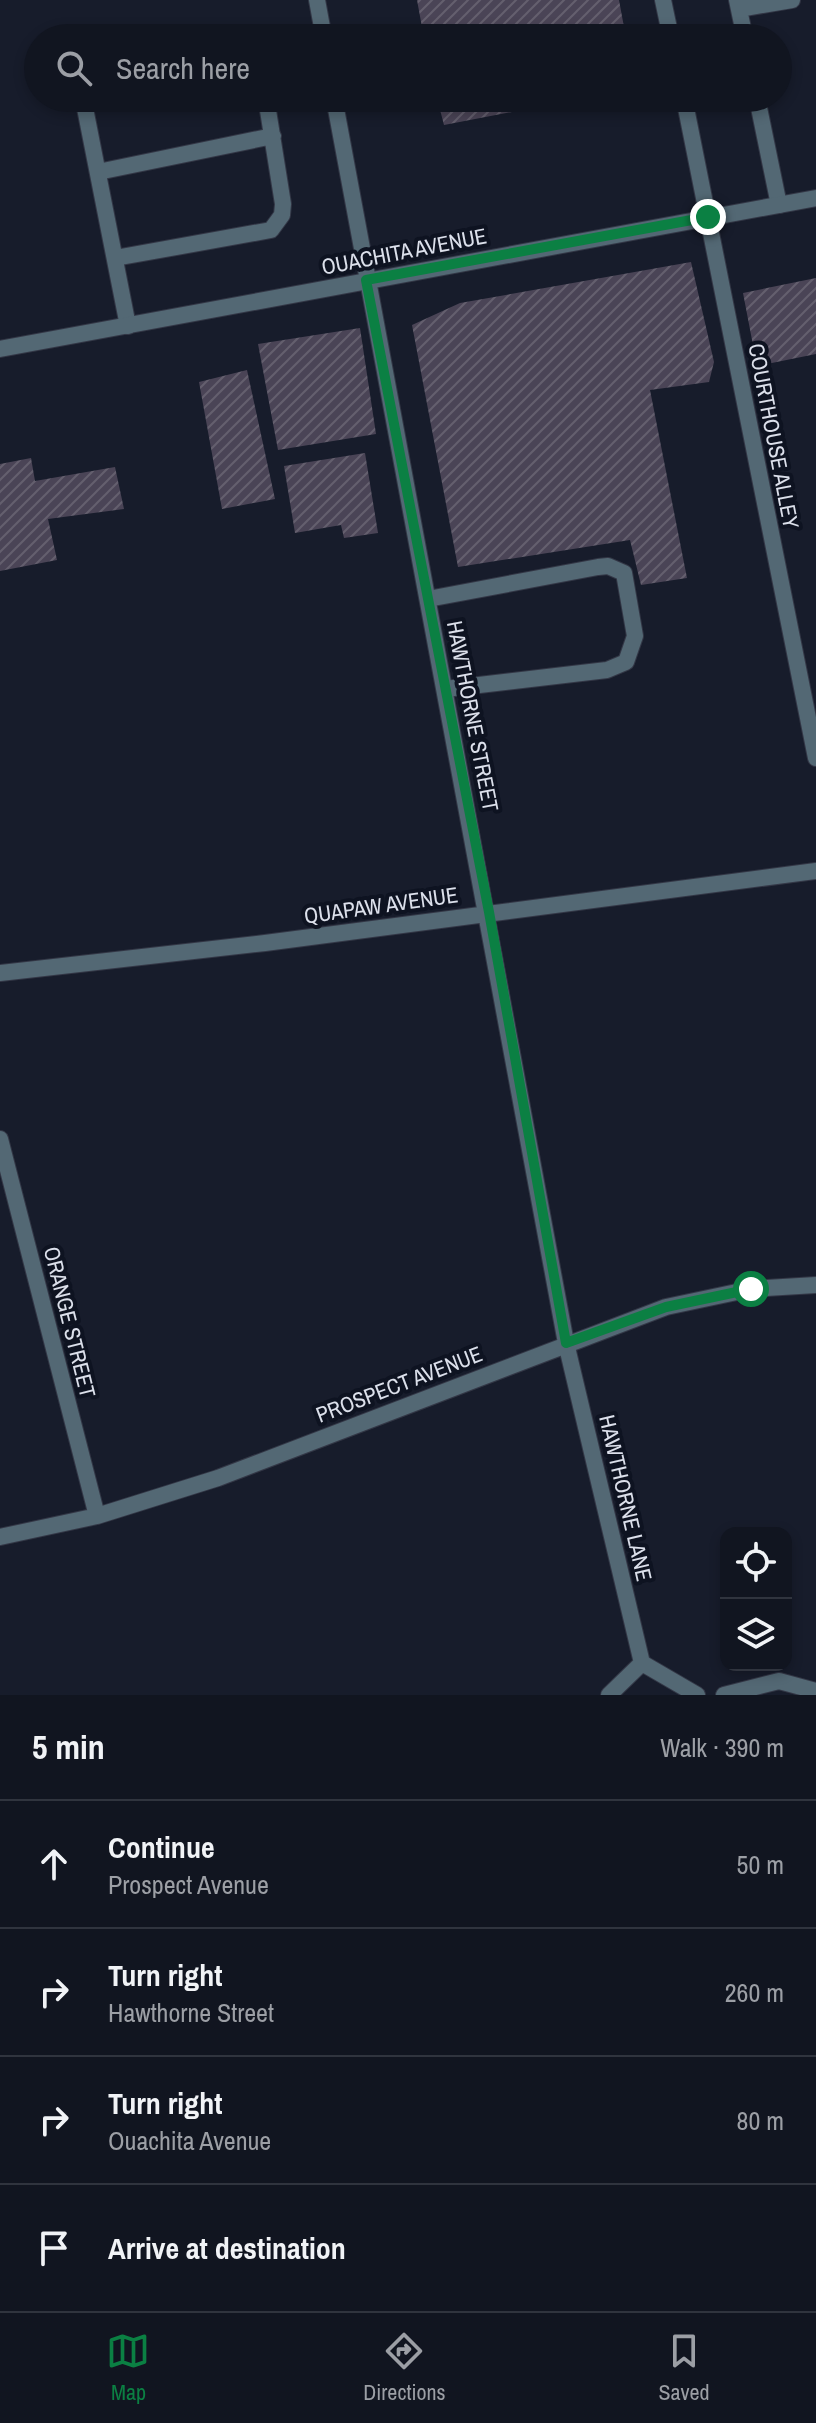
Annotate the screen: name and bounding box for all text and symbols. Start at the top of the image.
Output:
search box [24,24,792,112]
icon: search [52,46,96,90]
text: Search here [116,48,250,88]
route end [690,199,726,235]
street label: OUACHITA AVENUE [319,220,489,282]
street label: COURTHOUSE ALLEY [741,341,807,531]
street label: HAWTHORNE STREET [440,618,506,814]
street label: QUAPAW AVENUE [302,879,460,931]
street label: ORANGE STREET [37,1243,103,1401]
route start [733,1271,769,1307]
street label: PROSPECT AVENUE [312,1338,486,1430]
street label: HAWTHORNE LANE [592,1412,660,1584]
map controls [720,1527,792,1671]
button: locate [720,1527,792,1599]
button: layers [720,1599,792,1671]
text: 5 min [32,1724,105,1770]
text: Walk · 390 m [660,1730,784,1765]
text: Continue [108,1827,215,1867]
icon: ahead [32,1842,76,1886]
text: 50 m [737,1847,784,1882]
text: Prospect Avenue [108,1867,269,1902]
text: Turn right [108,1955,222,1995]
icon: right [32,1970,76,2014]
text: 260 m [725,1975,784,2010]
text: Hawthorne Street [108,1995,274,2030]
text: Turn right [108,2083,222,2123]
icon: right [32,2098,76,2142]
text: 80 m [737,2103,784,2138]
text: Ouachita Avenue [108,2123,271,2158]
icon: arrive [32,2226,76,2270]
text: Arrive at destination [108,2228,346,2268]
tab: Map [106,2329,150,2407]
tab: Directions [363,2329,446,2407]
tab: Saved [658,2329,710,2407]

